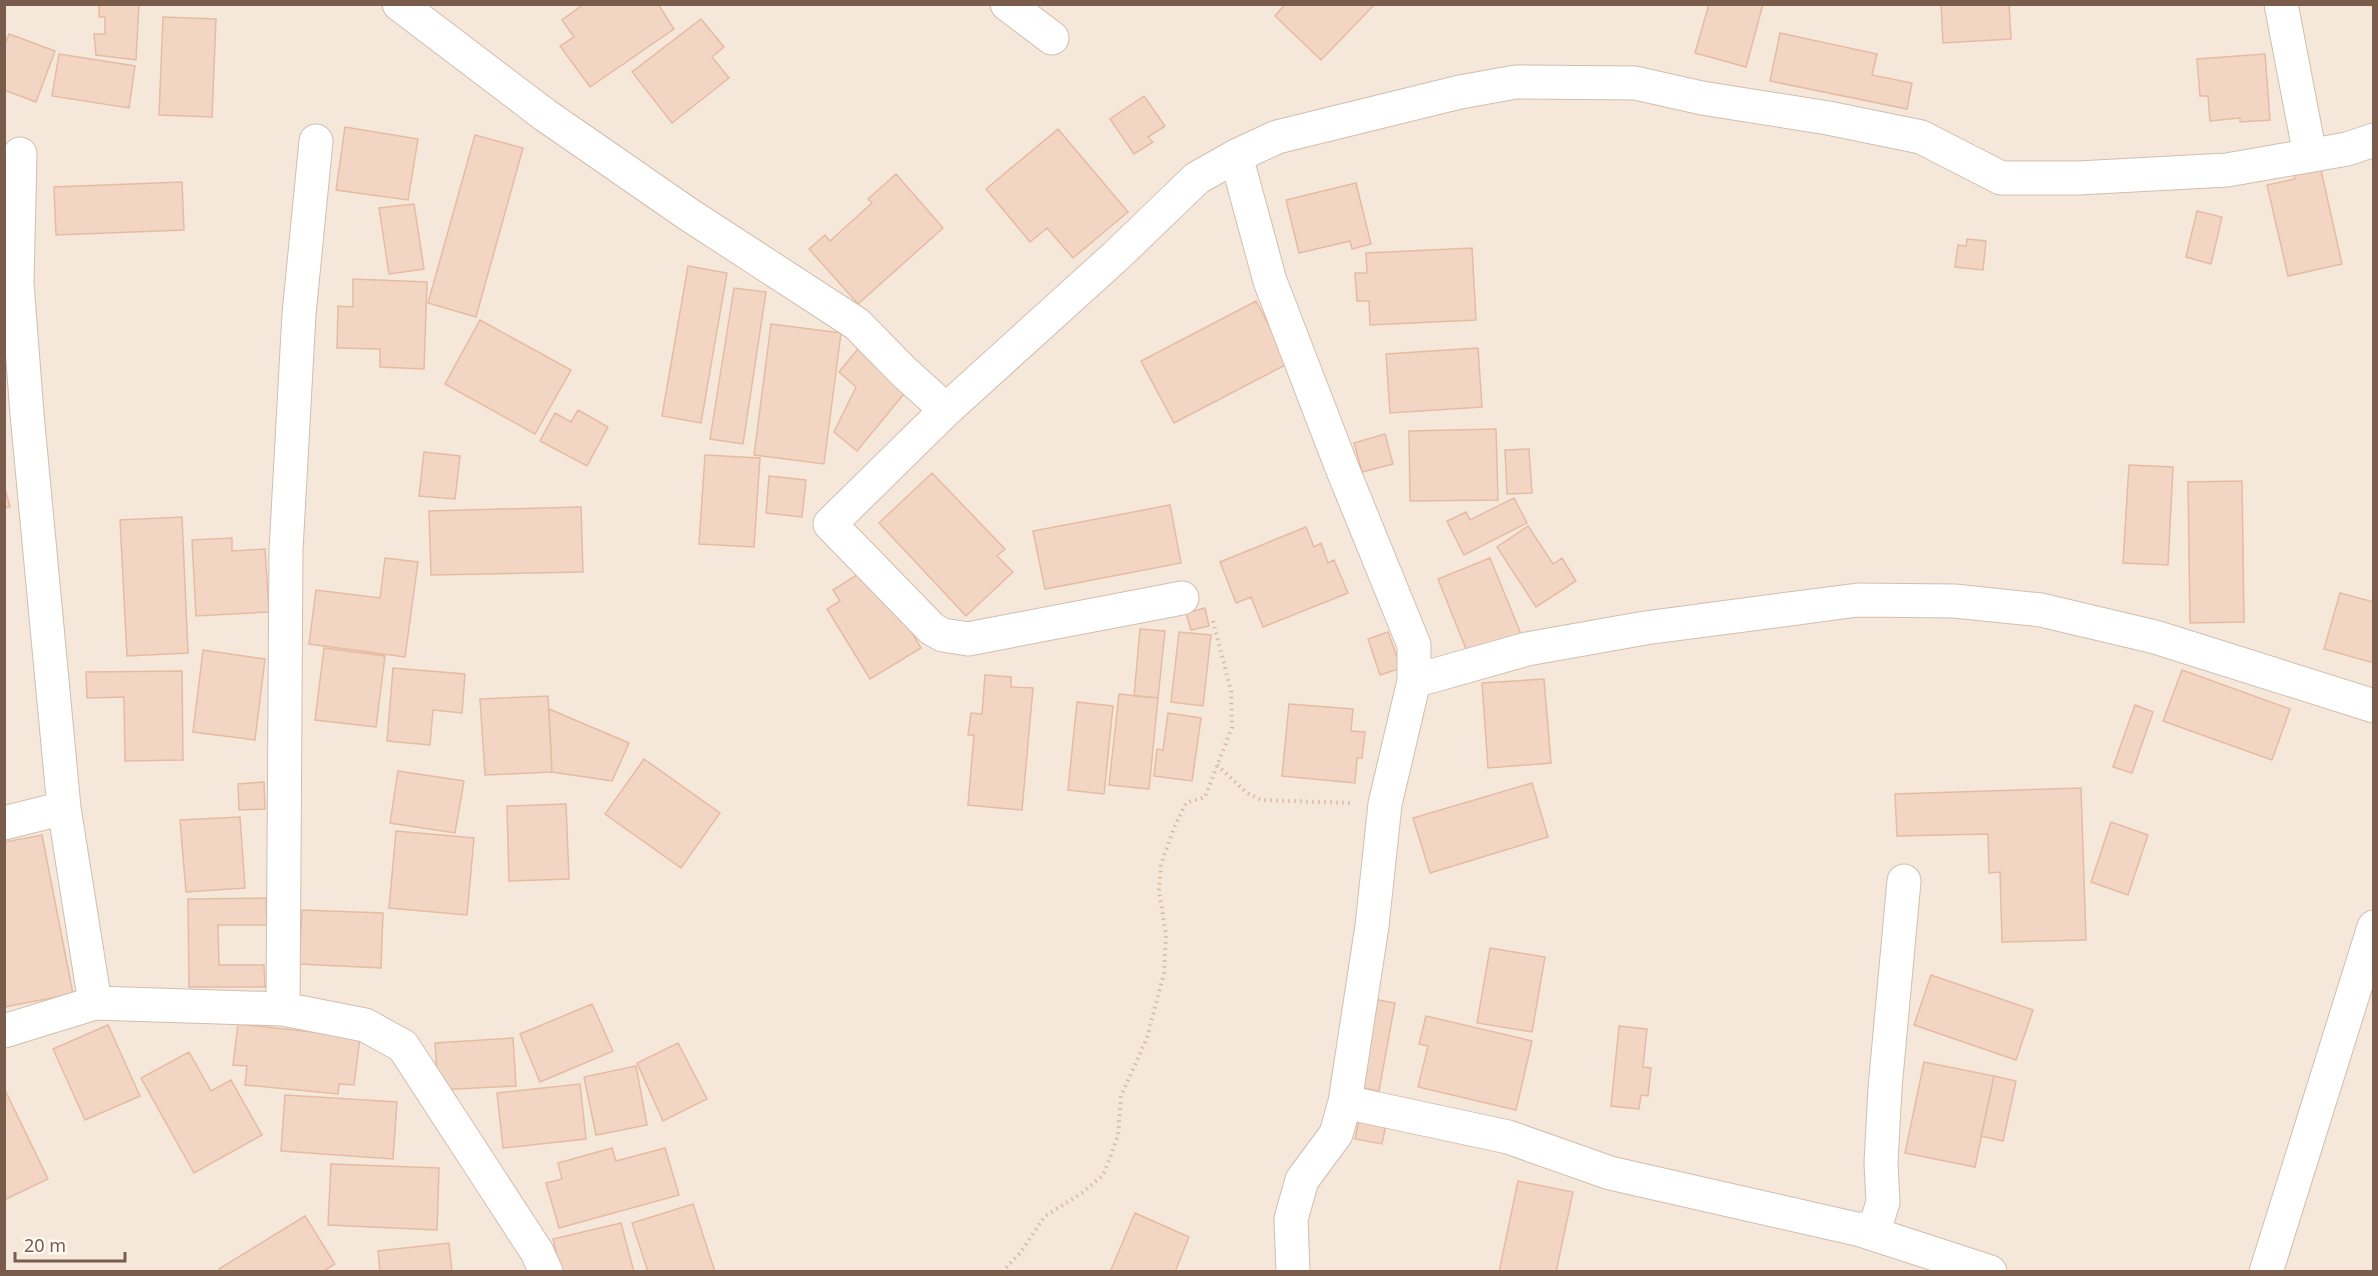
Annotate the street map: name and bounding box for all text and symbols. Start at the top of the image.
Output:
scale bar [15,1225,124,1263]
text: 20 m [24,1233,66,1257]

